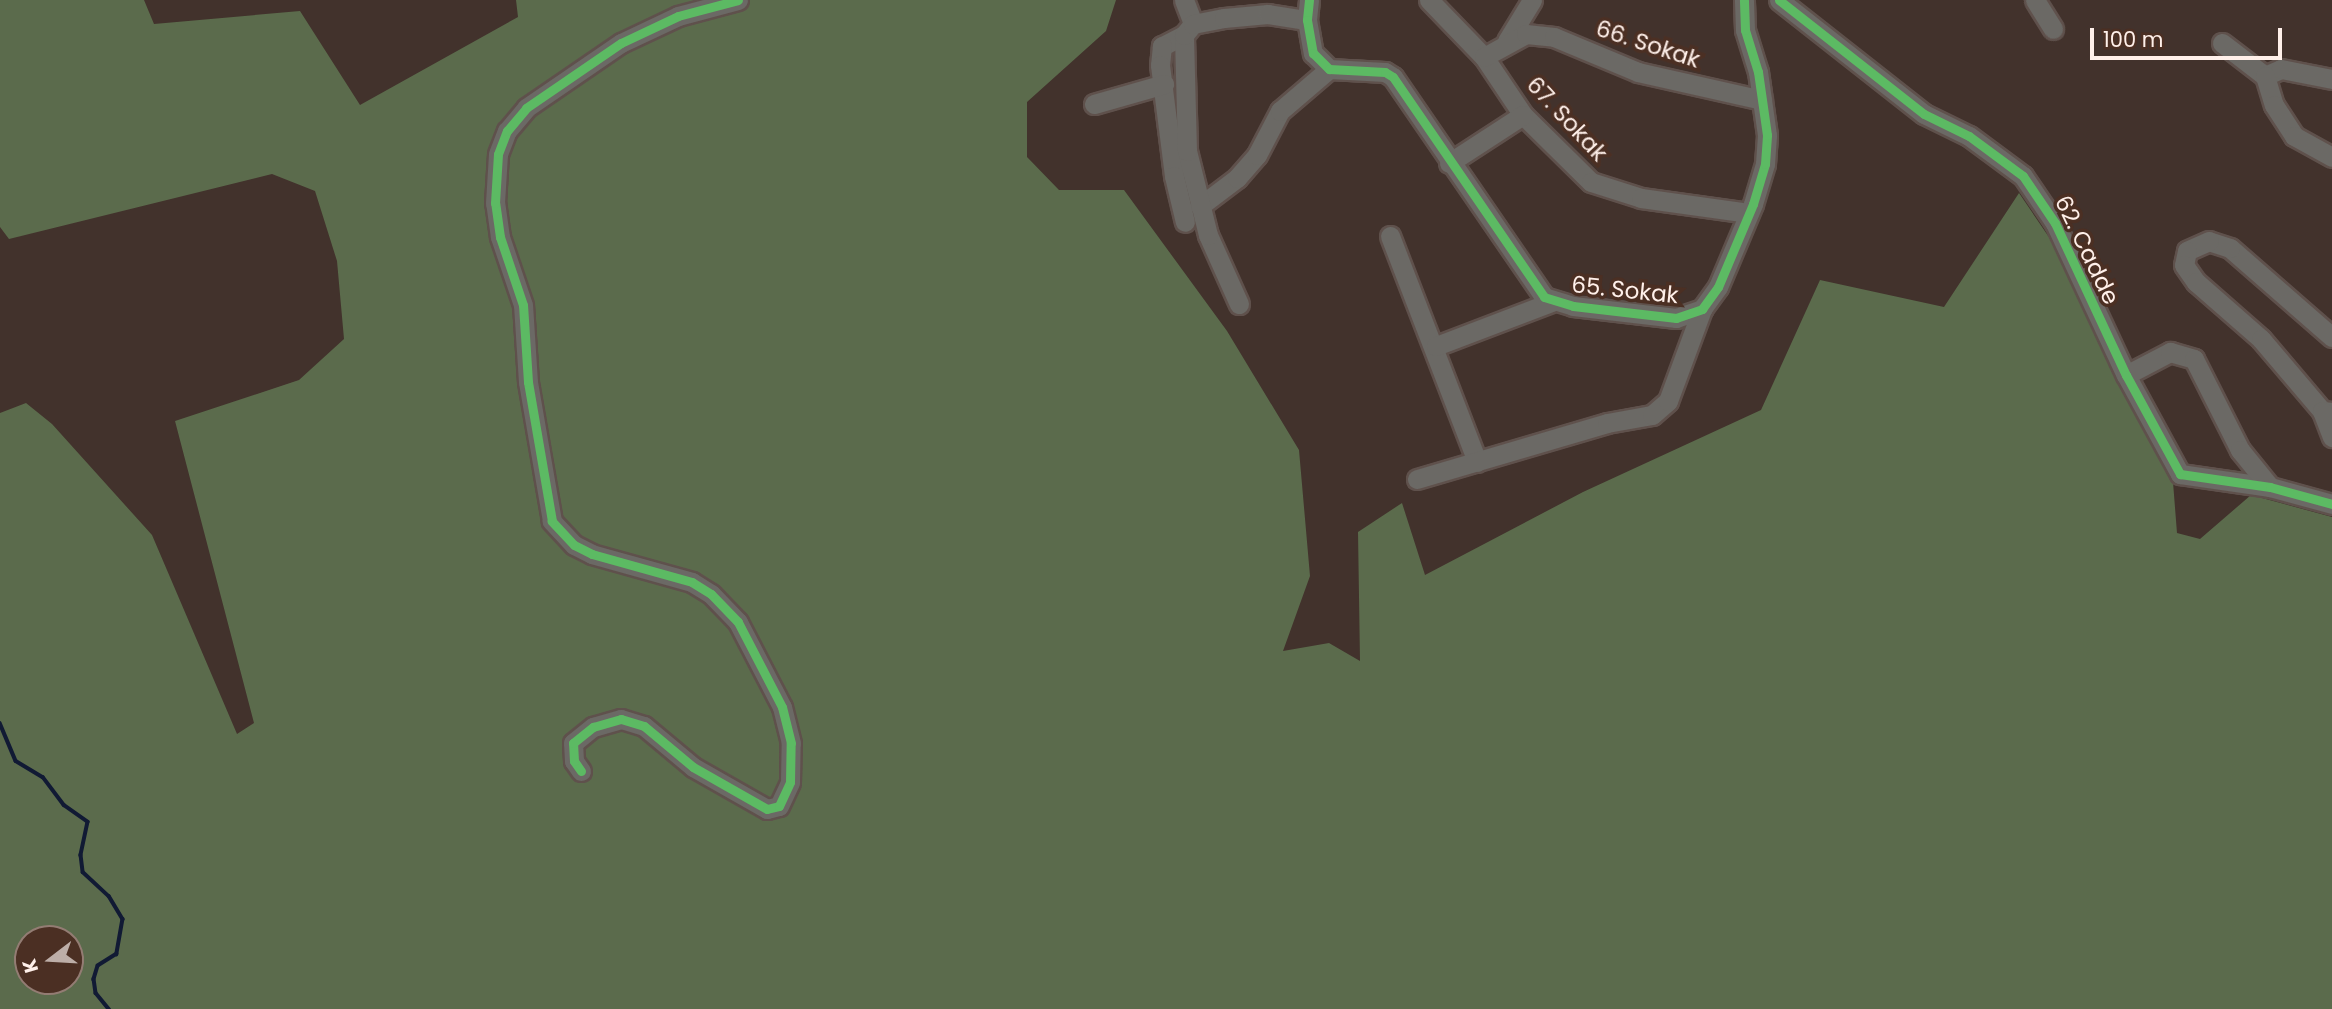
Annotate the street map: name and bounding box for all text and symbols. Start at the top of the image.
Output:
street label: 66. Sokak [1593,14,1703,74]
scale bar [2094,14,2286,58]
text: 100 m [2103,25,2163,54]
street label: 67. Sokak [1521,71,1613,167]
street label: 62. Cadde [2049,191,2125,309]
street label: 65. Sokak [1570,271,1680,309]
north arrow [14,925,84,995]
text: K [16,955,45,976]

